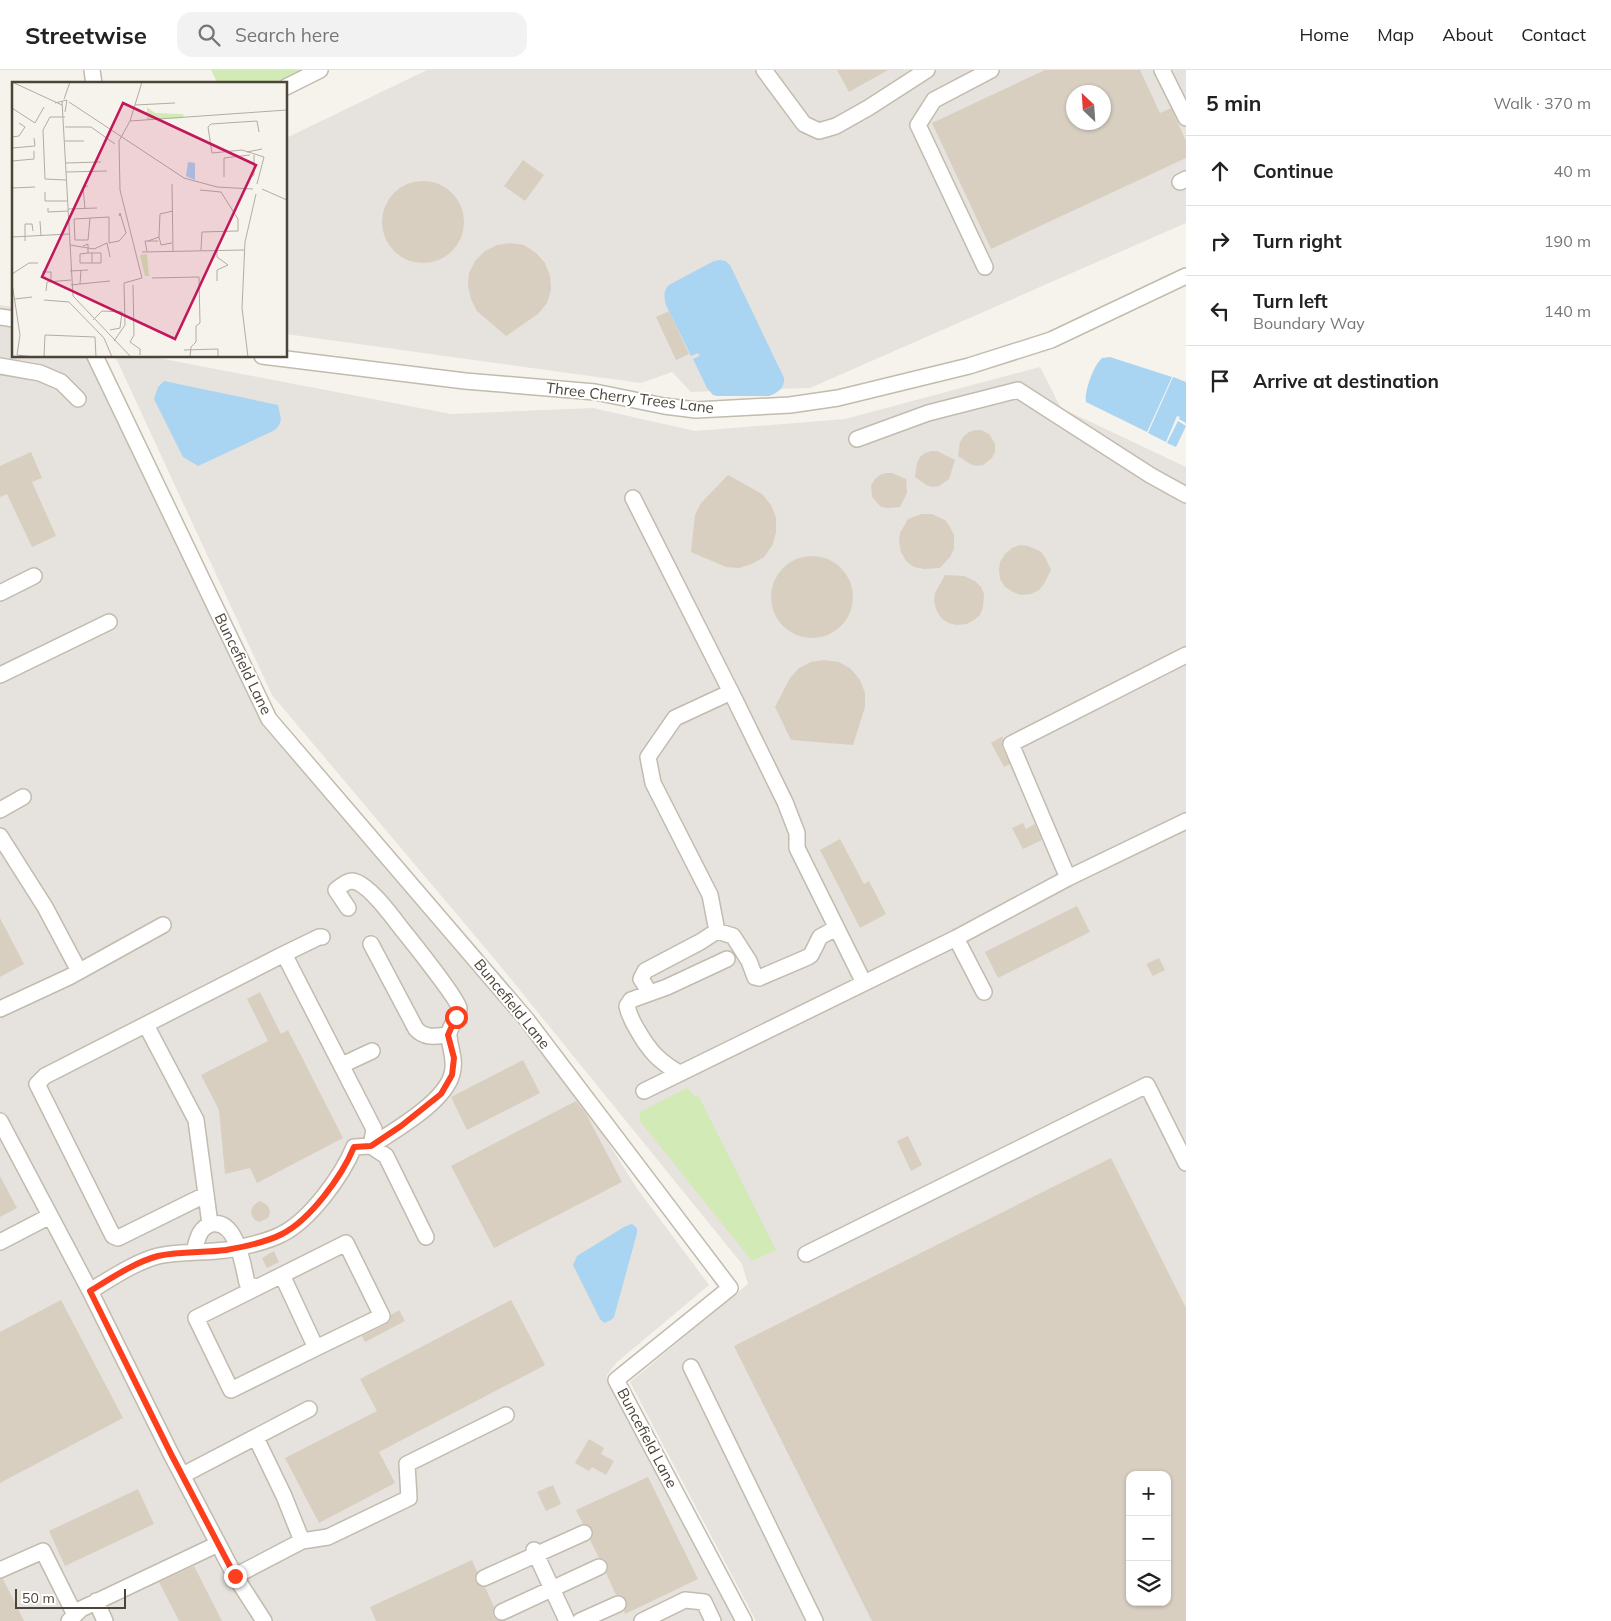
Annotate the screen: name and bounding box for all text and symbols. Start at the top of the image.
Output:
search box [177,12,527,57]
text: Streetwise [25,20,147,50]
icon: search [195,21,223,49]
text: Search here [235,23,339,47]
text: Home [1299,23,1349,46]
text: Map [1377,23,1414,46]
text: About [1442,23,1493,46]
text: Contact [1521,23,1586,46]
inset map [12,82,288,358]
north arrow [1066,85,1111,130]
text: 5 min [1206,90,1261,116]
text: Walk · 370 m [1493,93,1591,113]
icon: ahead [1206,157,1234,185]
text: Continue [1253,159,1333,183]
text: 40 m [1554,161,1591,181]
icon: right [1206,227,1234,255]
text: Turn right [1253,229,1342,253]
text: 190 m [1544,231,1591,251]
text: Turn left [1253,289,1328,313]
icon: left [1206,297,1234,325]
text: 140 m [1544,301,1591,321]
text: Boundary Way [1253,313,1365,333]
icon: arrive [1206,367,1234,395]
text: Arrive at destination [1253,369,1439,393]
street label: Three Cherry Trees Lane [545,378,715,417]
street label: Buncefield Lane [211,610,276,718]
street label: Buncefield Lane [470,955,555,1053]
route start [445,1006,468,1029]
street label: Buncefield Lane [613,1385,682,1491]
map controls [1126,1471,1171,1606]
button: + [1126,1471,1171,1516]
button: − [1126,1516,1171,1561]
button: layers [1126,1561,1171,1606]
route end [224,1565,247,1588]
scale bar [15,1586,126,1609]
text: 50 m [22,1589,55,1607]

